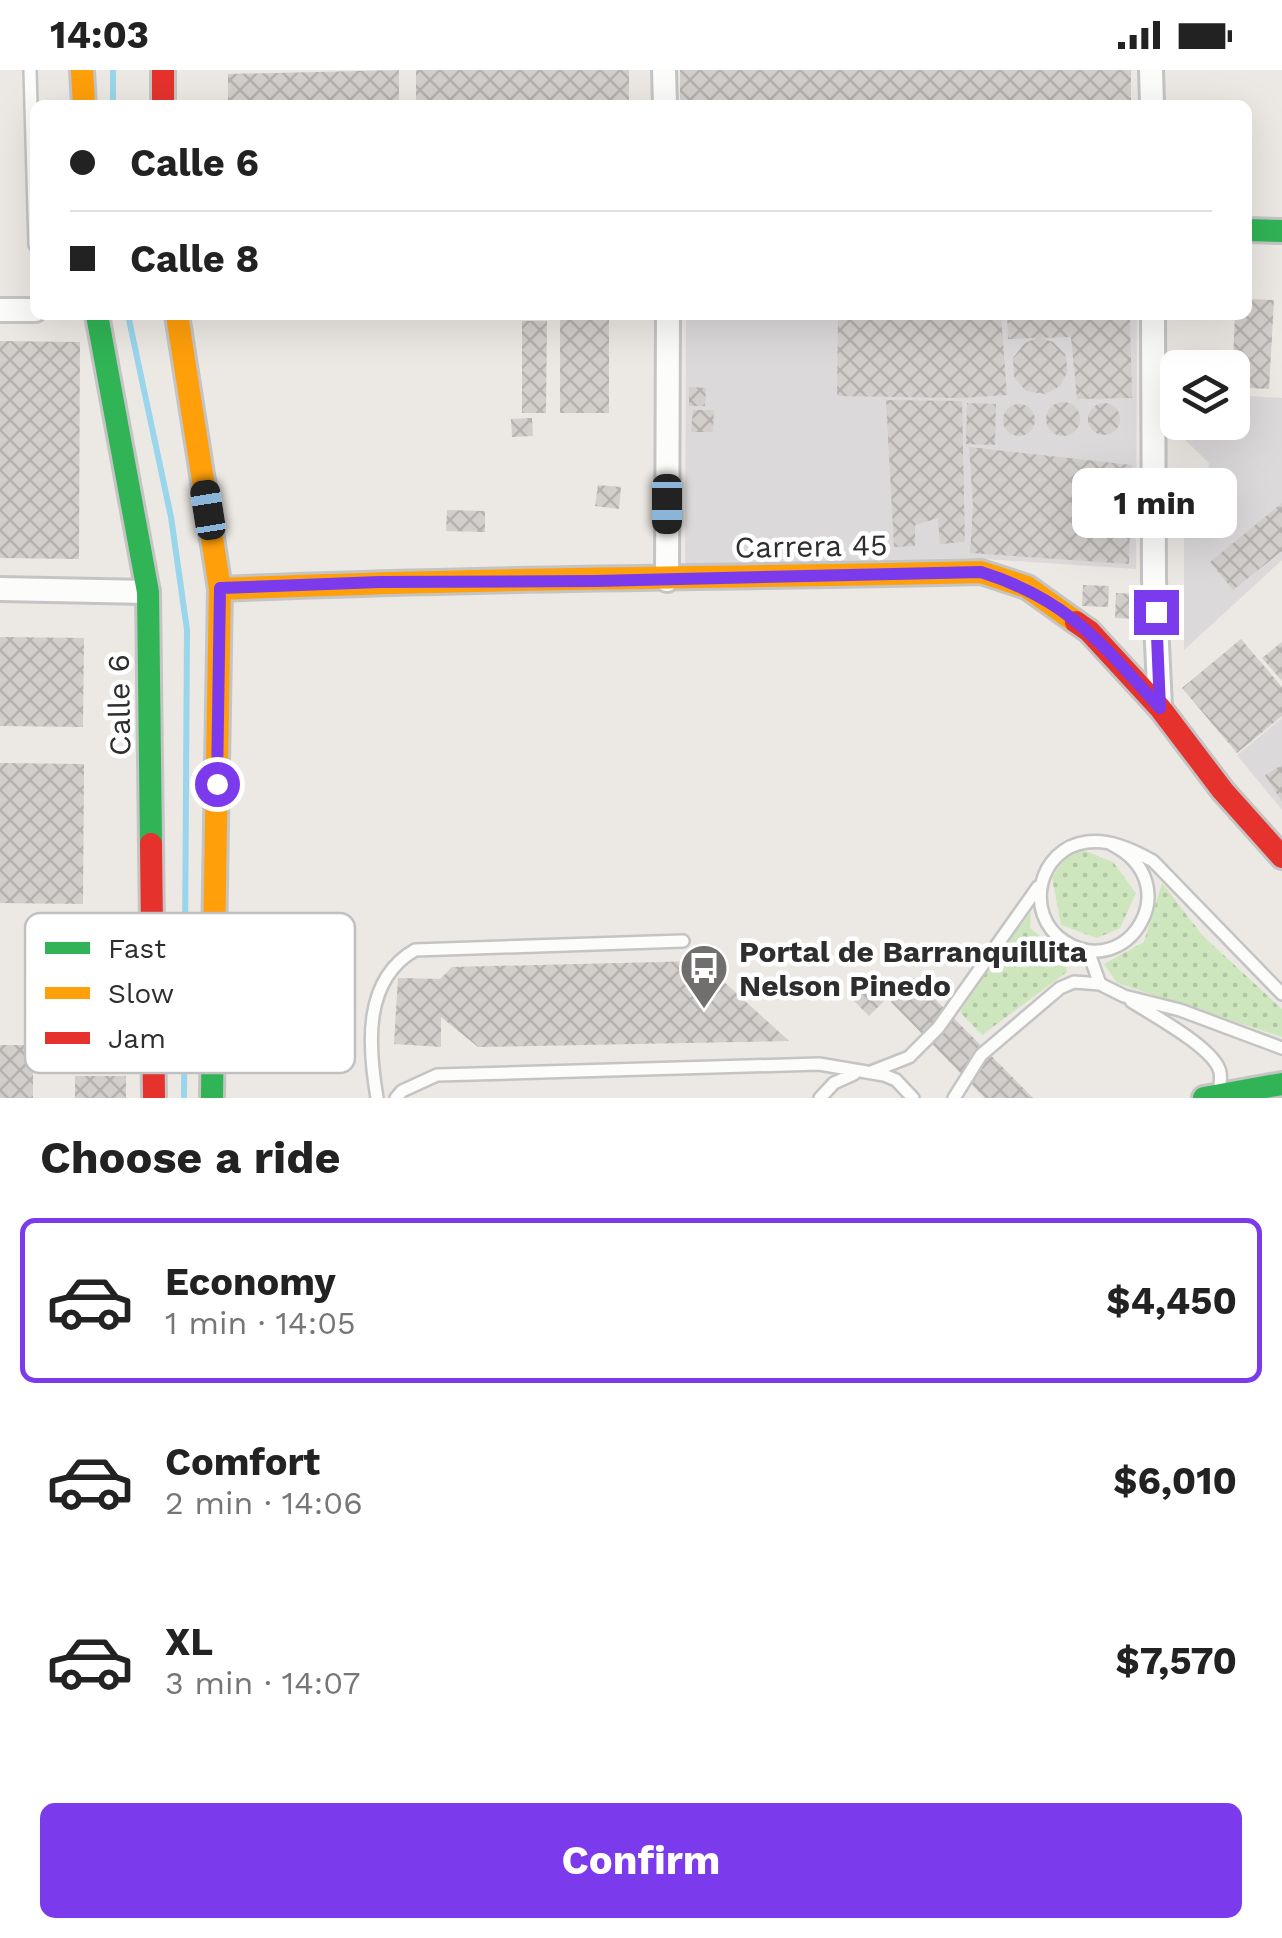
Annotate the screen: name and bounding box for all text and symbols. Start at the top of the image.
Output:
text: 14:03 [50,13,149,57]
text: Calle 6 [130,141,259,185]
text: Calle 8 [130,237,259,281]
map controls [1160,350,1250,440]
button: layers [1160,350,1250,440]
callout: 1 min [1074,467,1238,537]
car [652,474,682,534]
car [188,478,228,542]
text: 1 min [1113,484,1196,522]
street label: Carrera 45 [734,527,888,565]
route end [1134,590,1179,635]
street label: Calle 6 [101,654,137,756]
route start [195,762,240,807]
legend [25,913,355,1073]
text: Fast [108,932,166,965]
place label: Portal de Barranquillita Nelson Pinedo [739,934,1088,1003]
bus stop icon: Portal de Barranquillita Nelson Pinedo [678,942,730,1010]
text: Slow [108,977,174,1010]
text: Jam [108,1022,166,1055]
text: Choose a ride [40,1131,340,1184]
icon: car [45,1256,135,1346]
text: Economy [165,1260,336,1304]
text: $4,450 [1106,1279,1237,1323]
text: 1 min · 14:05 [165,1304,356,1342]
icon: car [45,1436,135,1526]
text: Comfort [165,1440,320,1484]
text: $6,010 [1113,1459,1237,1503]
text: 2 min · 14:06 [165,1484,363,1522]
icon: car [45,1616,135,1706]
text: XL [165,1620,213,1664]
text: $7,570 [1115,1639,1237,1683]
text: 3 min · 14:07 [165,1664,361,1702]
button: Confirm [40,1803,1242,1918]

